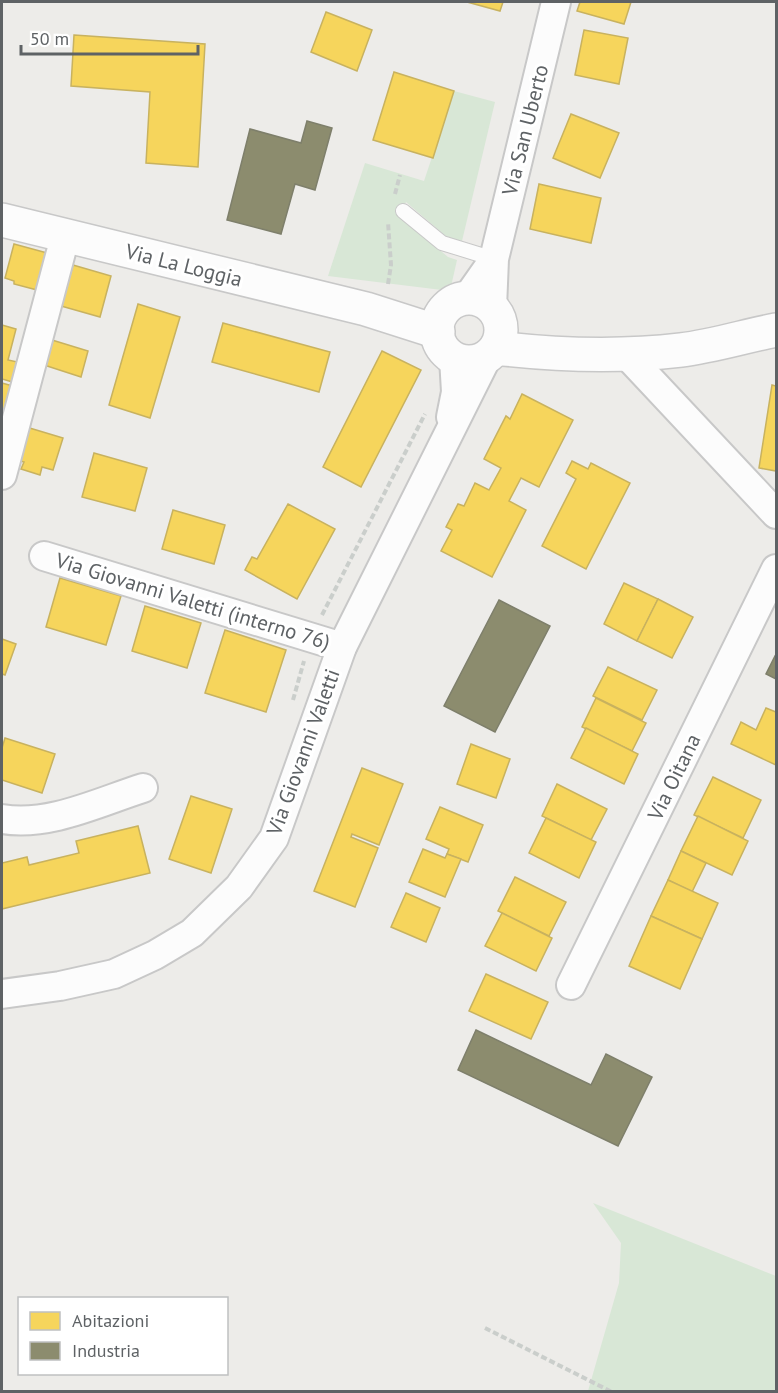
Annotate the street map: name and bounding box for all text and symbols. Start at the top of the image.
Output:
scale bar [21,18,198,56]
text: 50 m [30,27,69,50]
street label: Via San Uberto [495,62,554,199]
street label: Via La Loggia [122,237,245,293]
street label: Via Giovanni Valetti (interno 76) [52,546,333,656]
street label: Via Giovanni Valetti [260,665,346,840]
street label: Via Oitana [641,729,707,826]
legend [18,1297,228,1375]
text: Abitazioni [72,1309,149,1332]
text: Industria [72,1339,140,1362]

